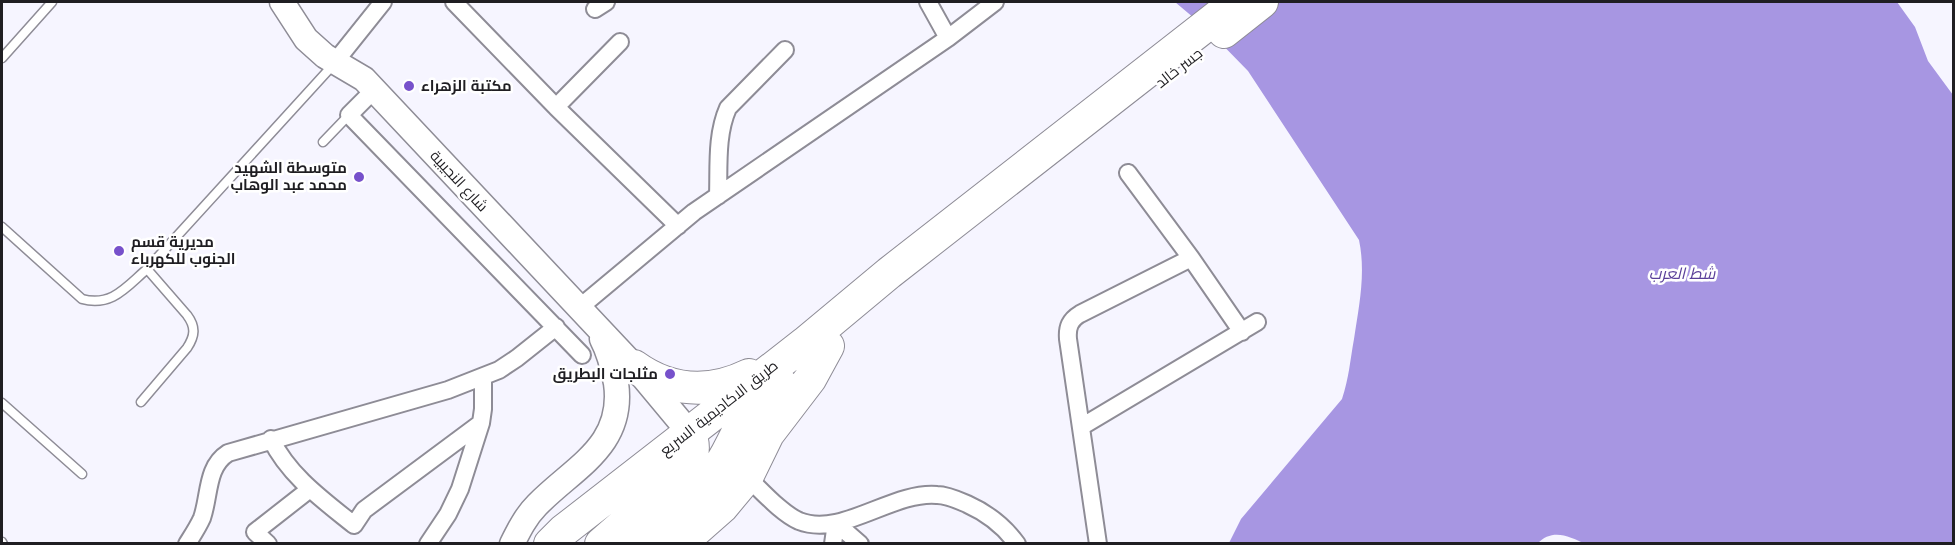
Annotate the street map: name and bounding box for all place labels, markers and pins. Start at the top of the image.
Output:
place label: مكتبة الزهراء [421,76,512,95]
marker: مكتبة الزهراء [402,79,416,93]
place label: متوسطة الشهيد محمد عبد الوهاب [231,158,347,194]
marker: متوسطة الشهيد محمد عبد الوهاب [352,170,366,184]
place label: مديرية قسم الجنوب للكهرباء [131,232,235,268]
marker: مديرية قسم الجنوب للكهرباء [112,244,126,258]
place label: مثلجات البطريق [553,364,658,383]
marker: مثلجات البطريق [663,367,677,381]

